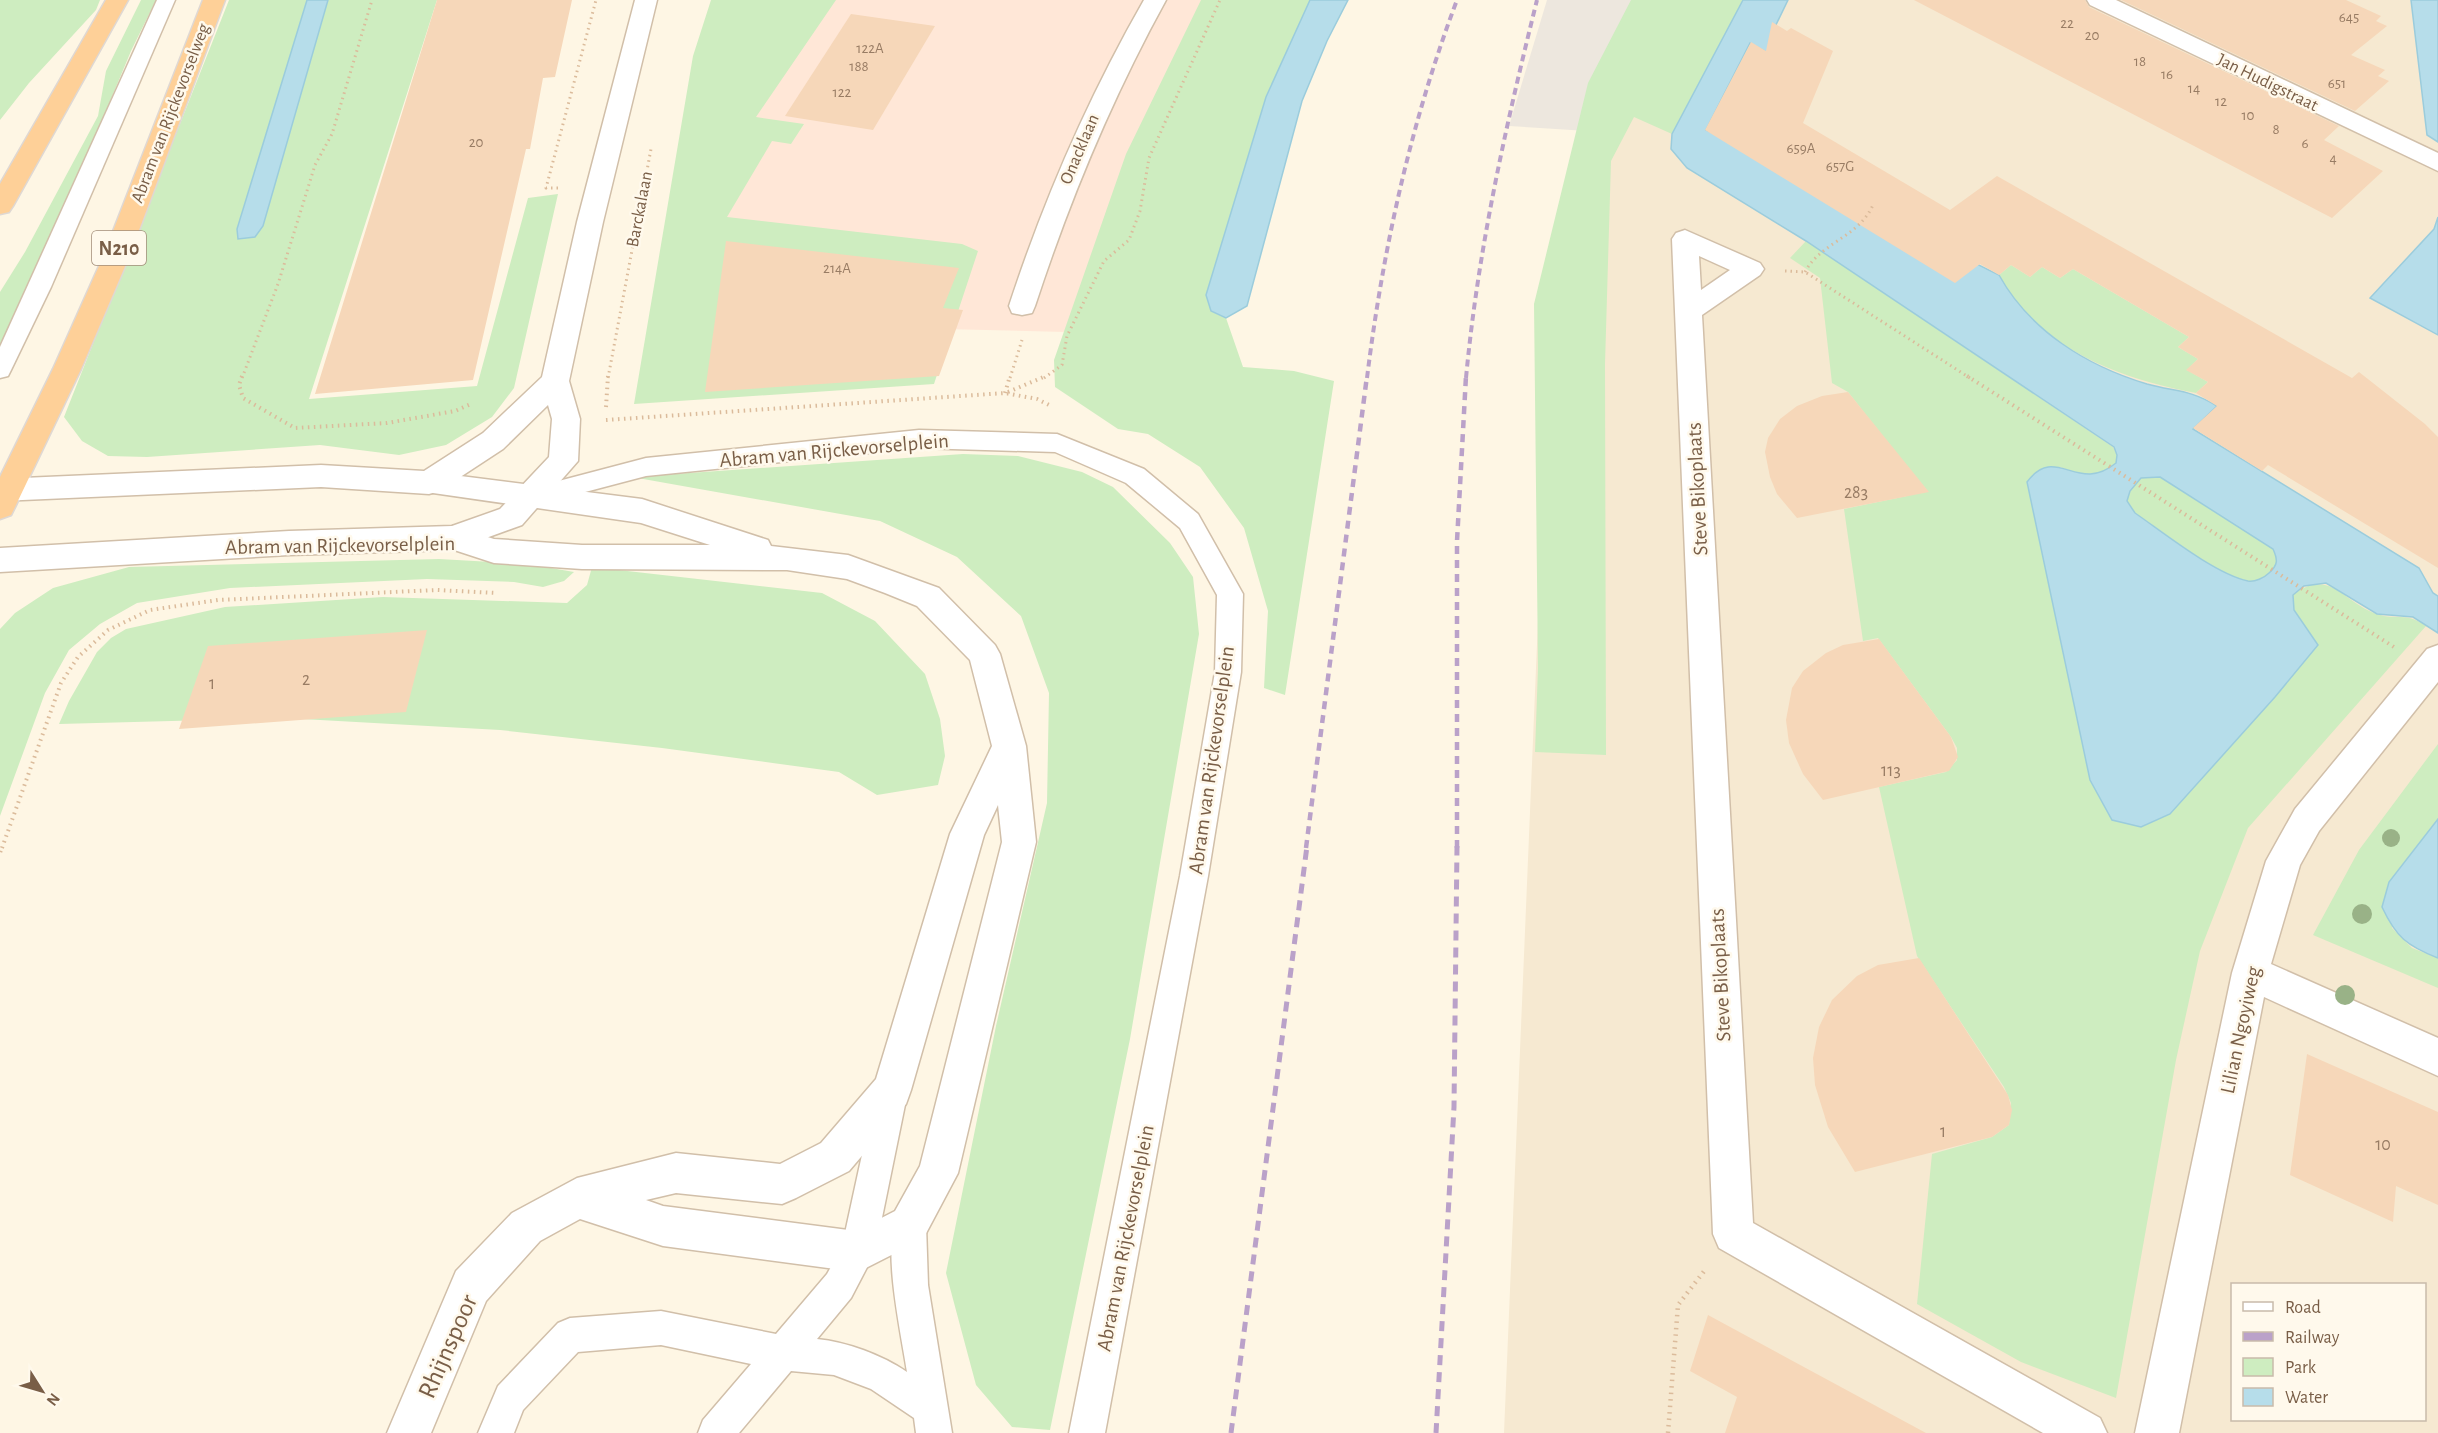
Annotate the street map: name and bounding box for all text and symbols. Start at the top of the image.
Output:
house number: 645 [2339,10,2359,25]
house number: 22 [2060,16,2074,31]
street label: Abram van Rijckevorselweg [128,21,214,206]
house number: 20 [2085,28,2099,43]
house number: 122A [856,41,884,56]
street label: Jan Hudigstraat [2214,51,2321,115]
house number: 18 [2134,54,2146,69]
house number: 188 [849,59,869,74]
house number: 16 [2161,67,2173,82]
house number: 651 [2328,76,2346,91]
house number: 14 [2188,81,2200,96]
house number: 122 [833,85,852,100]
house number: 12 [2215,94,2227,109]
house number: 10 [2241,108,2255,123]
street label: Onacklaan [1057,112,1103,187]
house number: 8 [2272,122,2280,137]
house number: 20 [469,135,483,150]
house number: 6 [2301,136,2309,151]
house number: 659A [1786,141,1816,156]
house number: 4 [2329,151,2337,166]
house number: 657G [1826,159,1854,174]
street label: Barckalaan [624,170,656,249]
road number: N210 [92,231,146,265]
house number: 214A [823,261,851,276]
street label: Steve Bikoplaats [1684,422,1711,556]
street label: Abram van Rijckevorselplein [718,430,950,471]
house number: 283 [1844,484,1868,502]
street label: Abram van Rijckevorselplein [225,533,455,558]
street label: Abram van Rijckevorselplein [1185,645,1238,876]
house number: 2 [302,671,310,689]
house number: 1 [209,675,215,693]
house number: 113 [1881,762,1901,780]
street label: Steve Bikoplaats [1707,908,1734,1042]
street label: Lilian Ngoyiweg [2217,964,2264,1096]
street label: Abram van Rijckevorselplein [1093,1123,1158,1353]
house number: 1 [1940,1123,1946,1141]
house number: 10 [2375,1136,2391,1154]
legend [2231,1283,2426,1421]
street label: Rhijnspoor [414,1290,483,1402]
text: Road [2285,1299,2321,1317]
text: Railway [2285,1329,2340,1347]
text: Park [2285,1359,2317,1377]
north arrow [12,1361,72,1421]
text: Water [2285,1389,2328,1407]
text: N [43,1390,63,1409]

